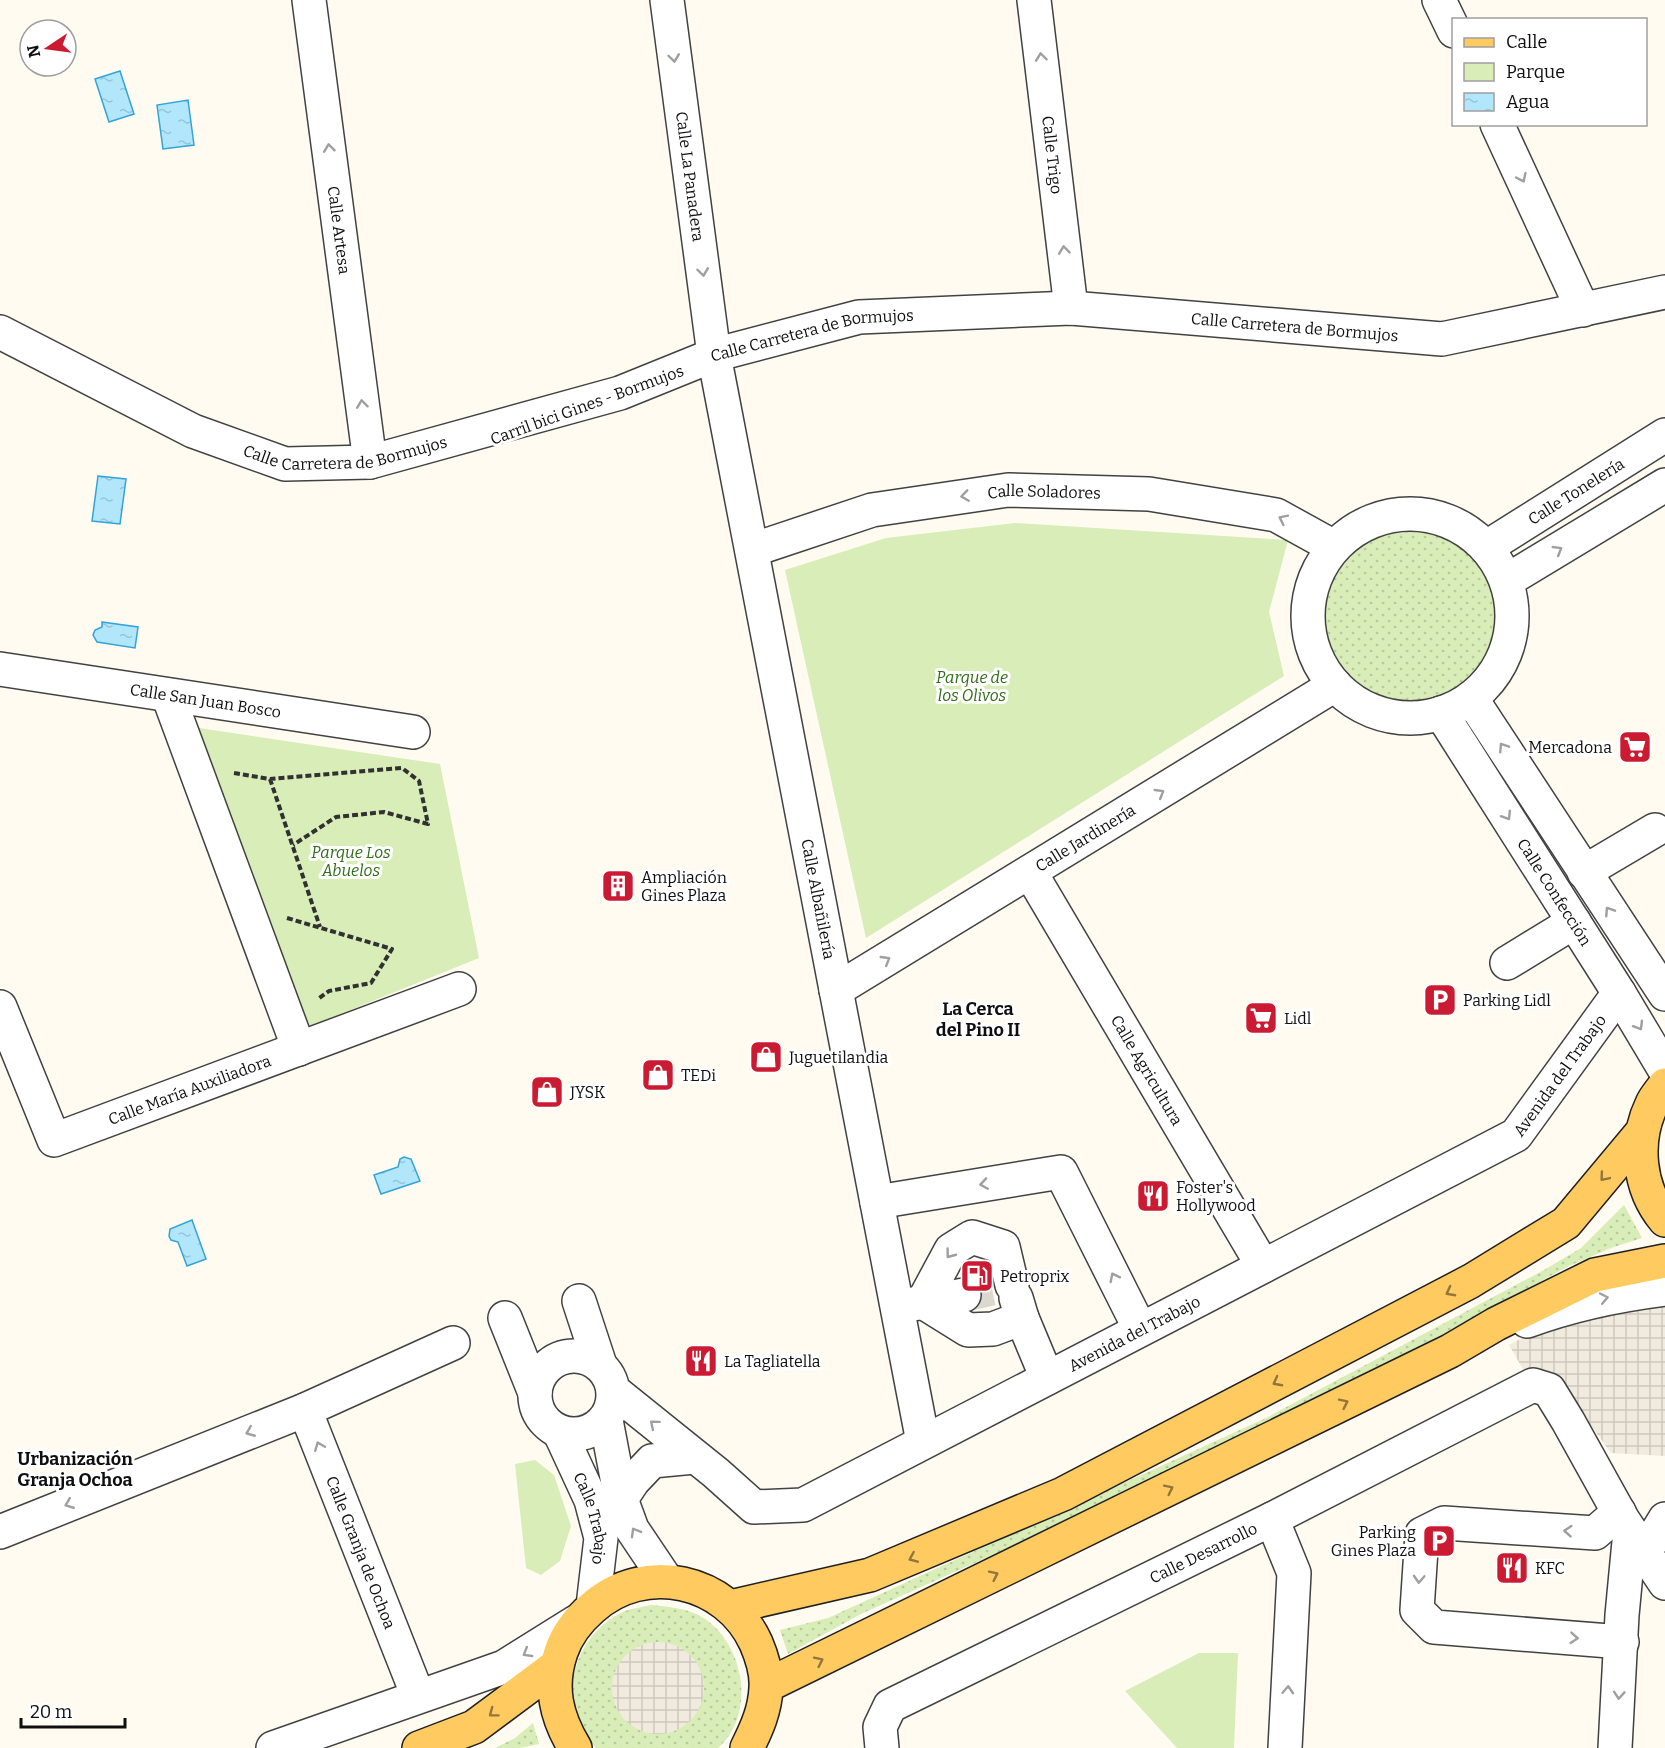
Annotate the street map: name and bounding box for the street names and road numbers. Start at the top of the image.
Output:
street label: Calle La Panadera [672,110,708,243]
street label: Calle Trigo [1038,115,1067,195]
street label: Calle Artesa [324,185,355,276]
street label: Calle Carretera de Bormujos [708,305,914,365]
street label: Calle Carretera de Bormujos [1190,309,1399,345]
street label: Carril bici Gines - Bormujos [488,361,686,449]
street label: Calle Carretera de Bormujos [241,432,449,474]
street label: Calle Tonelería [1524,454,1628,528]
street label: Calle Soladores [986,480,1101,502]
street label: Calle San Juan Bosco [129,679,282,721]
street label: Calle Jardinería [1032,800,1139,875]
street label: Calle Confección [1514,835,1596,949]
street label: Calle Albañilería [798,837,839,961]
street label: Calle Agricultura [1107,1011,1187,1129]
street label: Avenida del Trabajo [1509,1011,1610,1140]
street label: Calle María Auxiliadora [105,1050,274,1129]
street label: Avenida del Trabajo [1065,1291,1203,1375]
street label: Calle Trabajo [570,1469,611,1566]
street label: Calle Granja de Ochoa [322,1473,400,1632]
street label: Calle Desarrollo [1146,1518,1260,1587]

